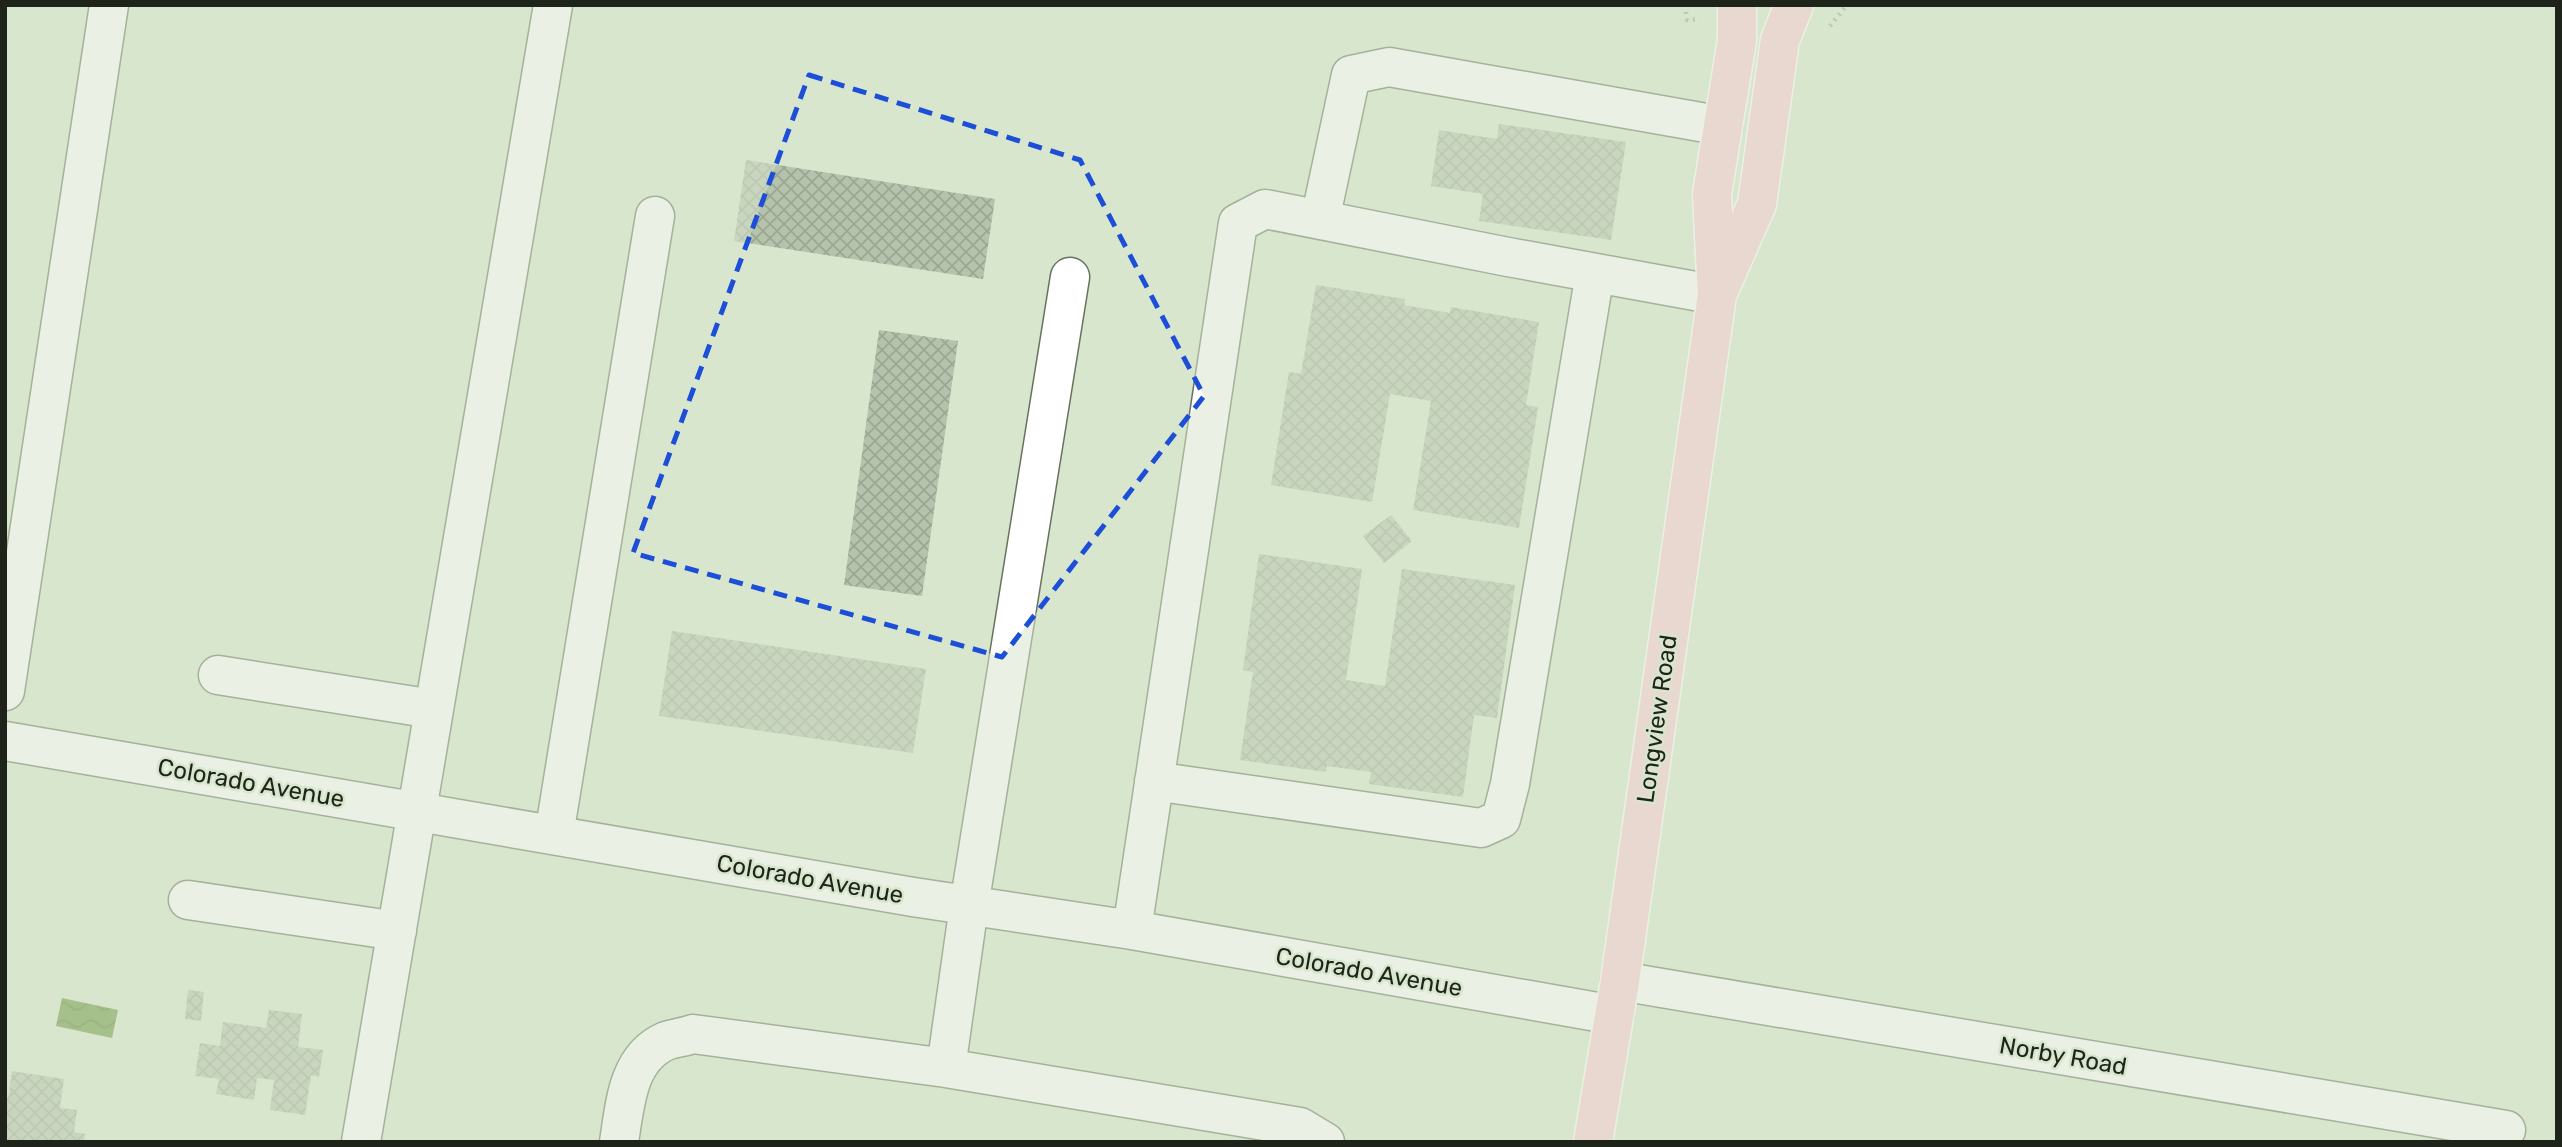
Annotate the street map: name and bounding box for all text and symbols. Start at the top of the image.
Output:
street label: Longview Road [1631,633,1683,805]
street label: Colorado Avenue [156,753,346,813]
street label: Colorado Avenue [715,849,905,909]
street label: Colorado Avenue [1274,942,1464,1002]
street label: Norby Road [1997,1031,2129,1081]

